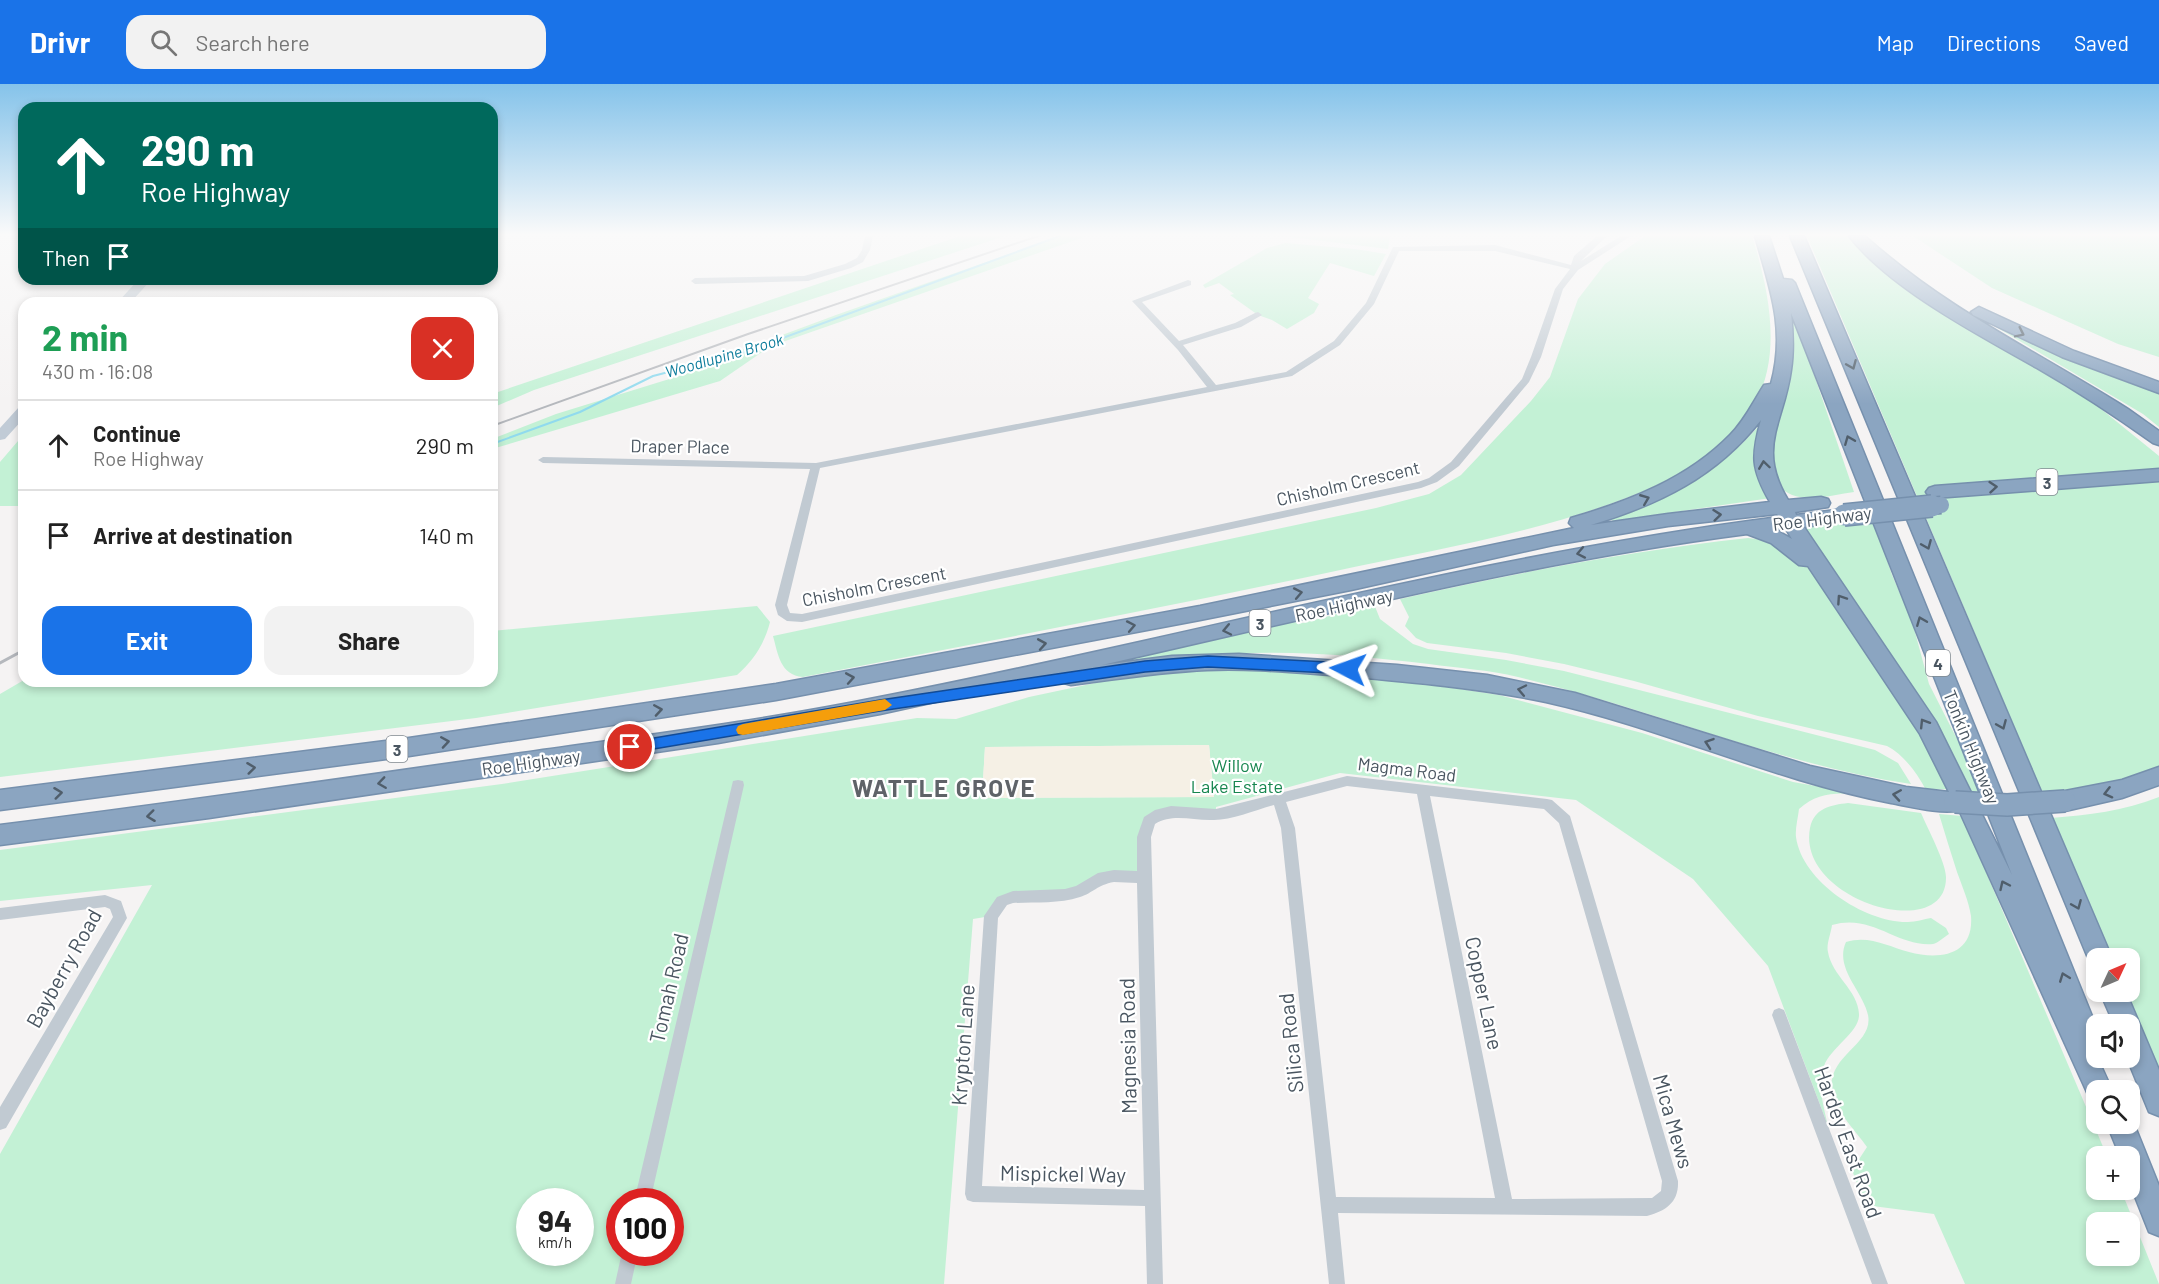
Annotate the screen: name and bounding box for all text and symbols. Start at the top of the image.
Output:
search box [126,15,546,69]
text: Drivr [30,25,90,59]
icon: search [147,26,180,59]
text: Search here [195,29,310,55]
text: Map [1877,30,1914,55]
text: Directions [1947,30,2041,55]
text: Saved [2074,30,2129,55]
text: 290 m [141,124,254,174]
icon: ahead [42,126,120,204]
text: Roe Highway [141,175,291,207]
icon: arrive [102,240,135,273]
text: Then [42,244,90,270]
text: 2 min [42,315,128,358]
button: close [411,317,474,380]
one-way arrow [2014,326,2025,337]
water label: Woodlupine Brook [663,329,786,381]
text: 430 m · 16:08 [42,359,153,383]
one-way arrow [1845,359,1857,370]
text: Continue [93,420,181,446]
icon: ahead [42,429,75,462]
text: 290 m [416,432,474,458]
street label: Draper Place [630,434,730,458]
one-way arrow [1844,435,1856,446]
text: Roe Highway [93,446,204,470]
street label: Chisholm Crescent [1274,456,1422,510]
one-way arrow [1759,460,1771,469]
road number: 3 [2036,469,2058,495]
one-way arrow [1989,481,1998,494]
one-way arrow [1639,493,1650,506]
street label: Roe Highway [1771,501,1873,535]
one-way arrow [1712,509,1721,522]
icon: arrive [42,519,75,552]
text: Arrive at destination [93,522,292,548]
text: 140 m [419,522,474,548]
one-way arrow [1920,539,1932,550]
one-way arrow [1577,546,1587,559]
street label: Chisholm Crescent [800,561,948,611]
street label: Roe Highway [1293,584,1395,626]
one-way arrow [1293,587,1303,600]
one-way arrow [1836,595,1848,605]
button: Exit [42,606,252,675]
button: Share [264,606,474,675]
road number: 3 [1250,610,1270,636]
one-way arrow [1916,616,1928,627]
one-way arrow [1126,620,1136,633]
one-way arrow [1222,623,1232,636]
position arrow [1316,637,1380,701]
one-way arrow [1038,638,1047,650]
road number: 4 [1926,650,1950,676]
one-way arrow [845,672,855,685]
one-way arrow [1517,684,1527,697]
street label: Tonkin Highway [1939,687,2005,807]
one-way arrow [654,704,663,716]
one-way arrow [1921,718,1932,729]
one-way arrow [1995,719,2007,730]
pin [604,721,655,772]
icon: arrive [613,730,646,763]
road number: 3 [386,736,408,762]
one-way arrow [440,736,449,748]
one-way arrow [1704,737,1715,750]
street label: Roe Highway [480,744,582,780]
street label: Magma Road [1356,752,1458,786]
park label: Willow Lake Estate [1191,754,1283,797]
one-way arrow [247,762,256,774]
district label: WATTLE GROVE [852,773,1036,802]
one-way arrow [378,777,387,789]
one-way arrow [2103,786,2114,798]
one-way arrow [53,787,63,800]
one-way arrow [1892,789,1902,802]
one-way arrow [146,809,155,821]
one-way arrow [1999,880,2011,891]
one-way arrow [2070,899,2082,910]
street label: Bayberry Road [20,904,106,1032]
street label: Tomah Road [643,931,693,1045]
street label: Copper Lane [1461,934,1509,1052]
north arrow [2086,948,2140,1002]
map controls [2086,948,2140,1266]
one-way arrow [2059,972,2072,983]
street label: Magnesia Road [1113,978,1141,1114]
street label: Krypton Lane [945,983,979,1107]
street label: Silica Road [1272,992,1308,1094]
button: sound [2086,1014,2140,1068]
street label: Hardey East Road [1810,1063,1888,1221]
street label: Mica Mews [1649,1071,1699,1171]
button: search [2086,1080,2140,1134]
button: + [2086,1146,2140,1200]
street label: Mispickel Way [1000,1159,1127,1187]
speed limit sign: 100 [606,1188,684,1266]
text: 94 [538,1202,572,1238]
button: − [2086,1212,2140,1266]
text: km/h [538,1233,572,1251]

